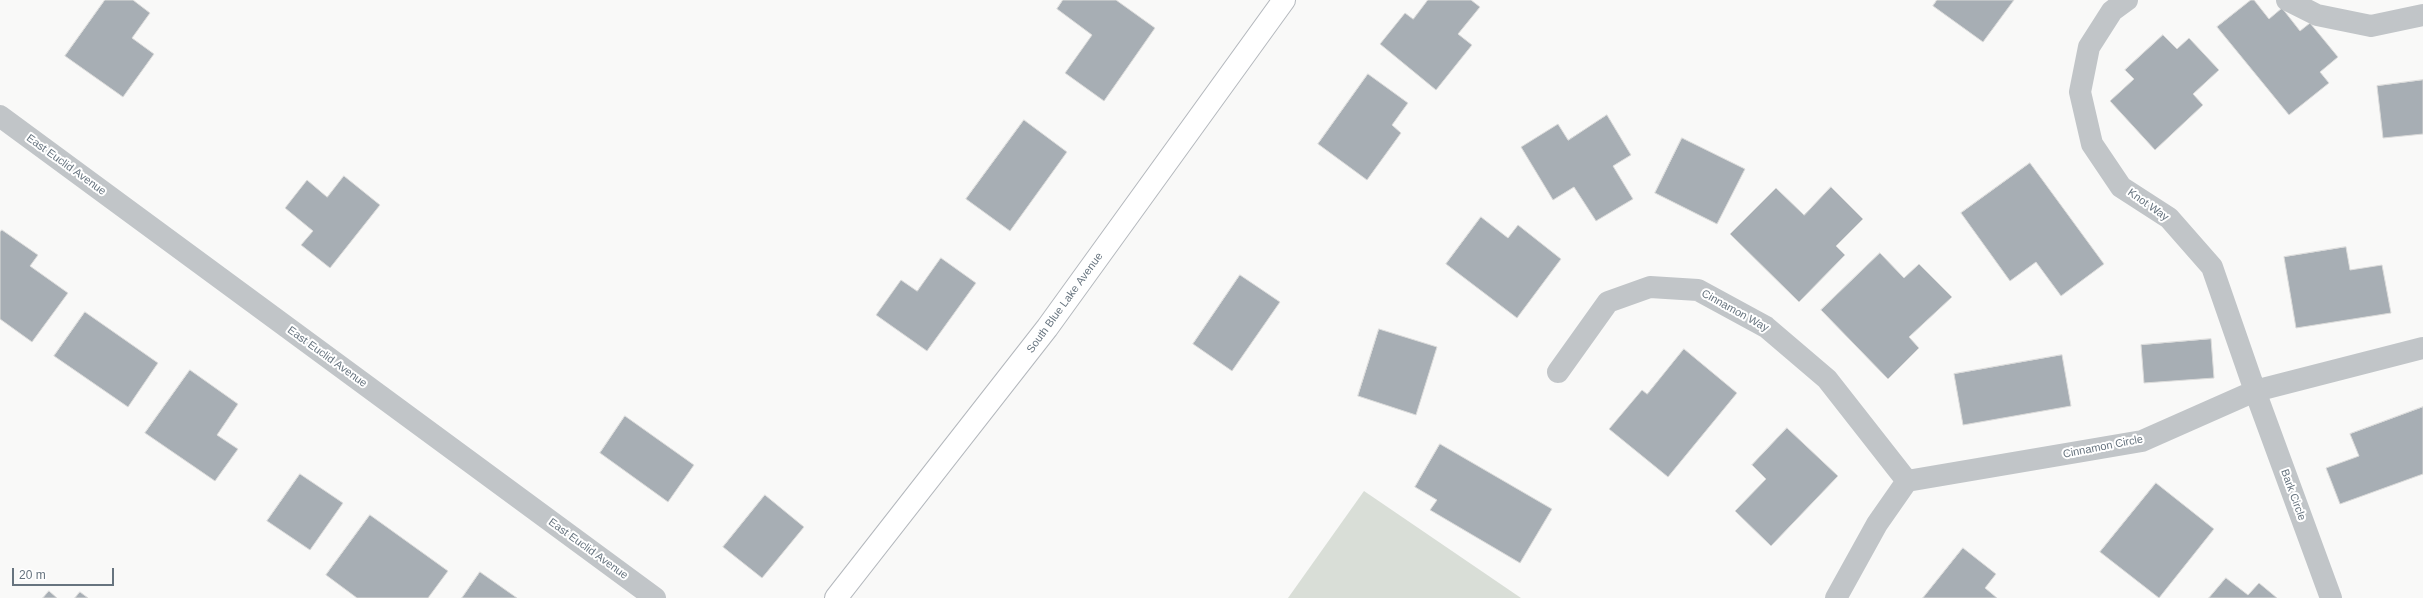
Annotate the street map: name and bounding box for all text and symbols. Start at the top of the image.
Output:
street label: East Euclid Avenue [24,132,108,198]
street label: Knot Way [2125,186,2171,224]
street label: South Blue Lake Avenue [1024,250,1106,356]
street label: Cinnamon Way [1699,287,1771,335]
street label: East Euclid Avenue [285,324,369,390]
street label: Cinnamon Circle [2062,433,2144,461]
street label: Bark Circle [2278,467,2308,523]
street label: East Euclid Avenue [546,516,630,582]
scale bar [14,560,116,586]
text: 20 m [19,568,46,582]

